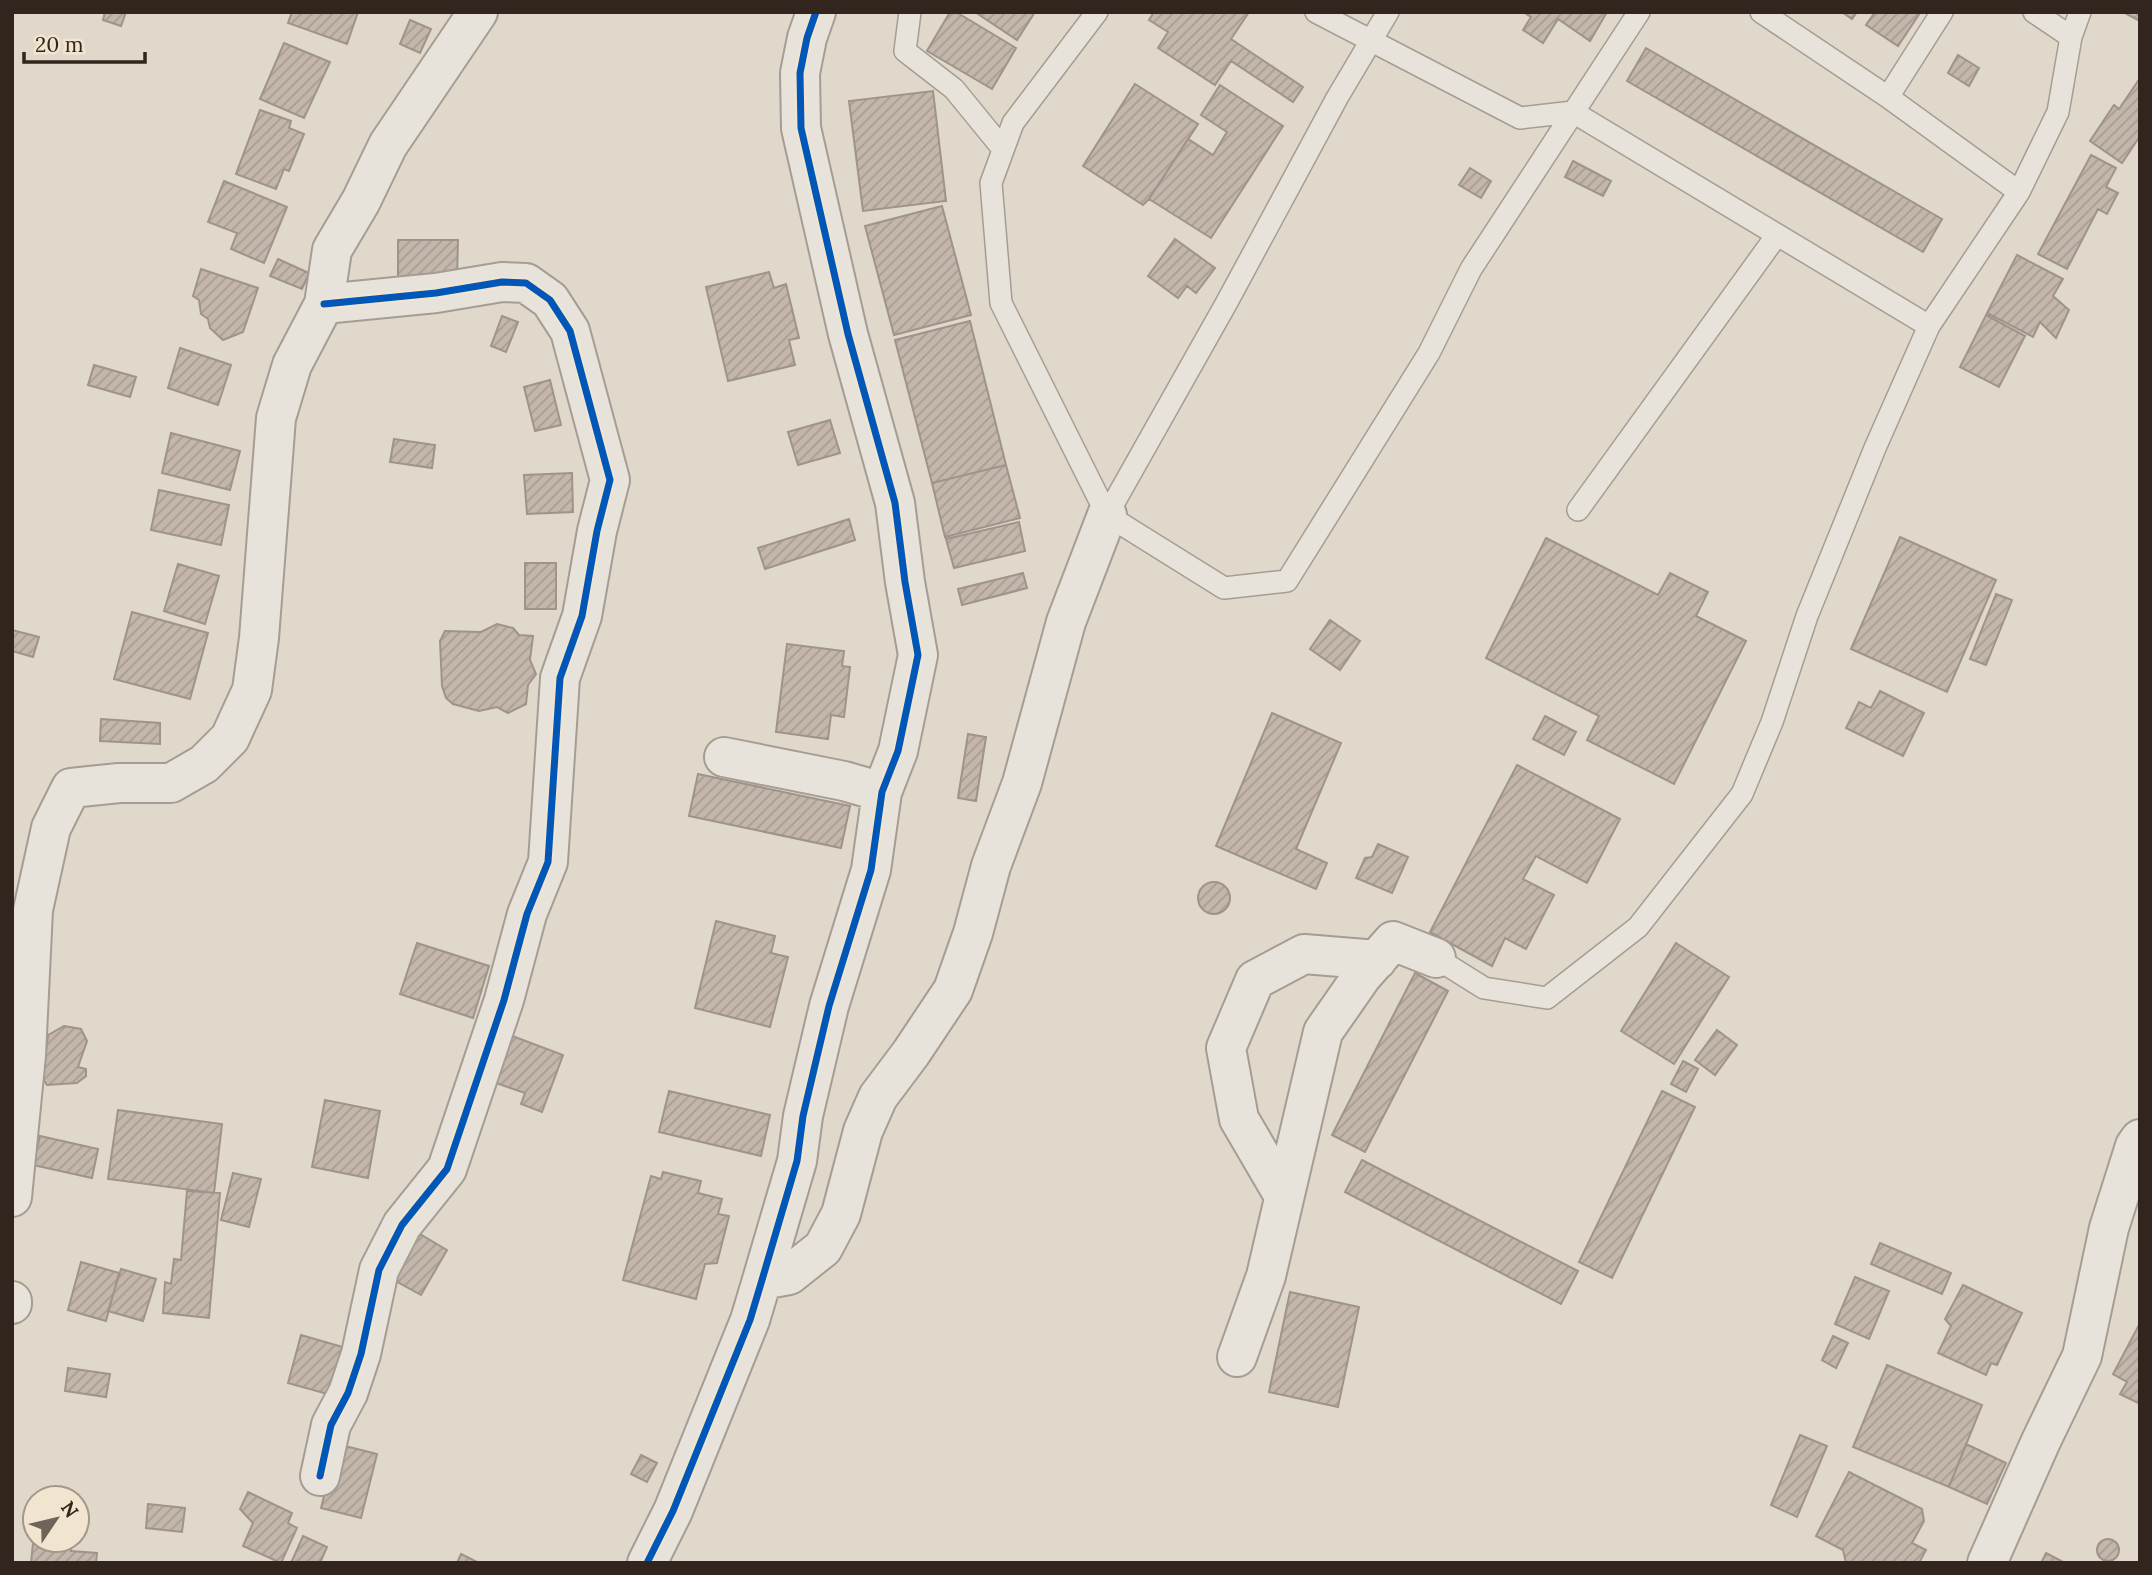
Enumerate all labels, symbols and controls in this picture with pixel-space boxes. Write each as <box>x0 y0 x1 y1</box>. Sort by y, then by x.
scale bar <box>24 21 145 65</box>
text: 20 m <box>35 31 84 58</box>
north arrow <box>21 1484 91 1554</box>
text: N <box>56 1496 84 1522</box>

